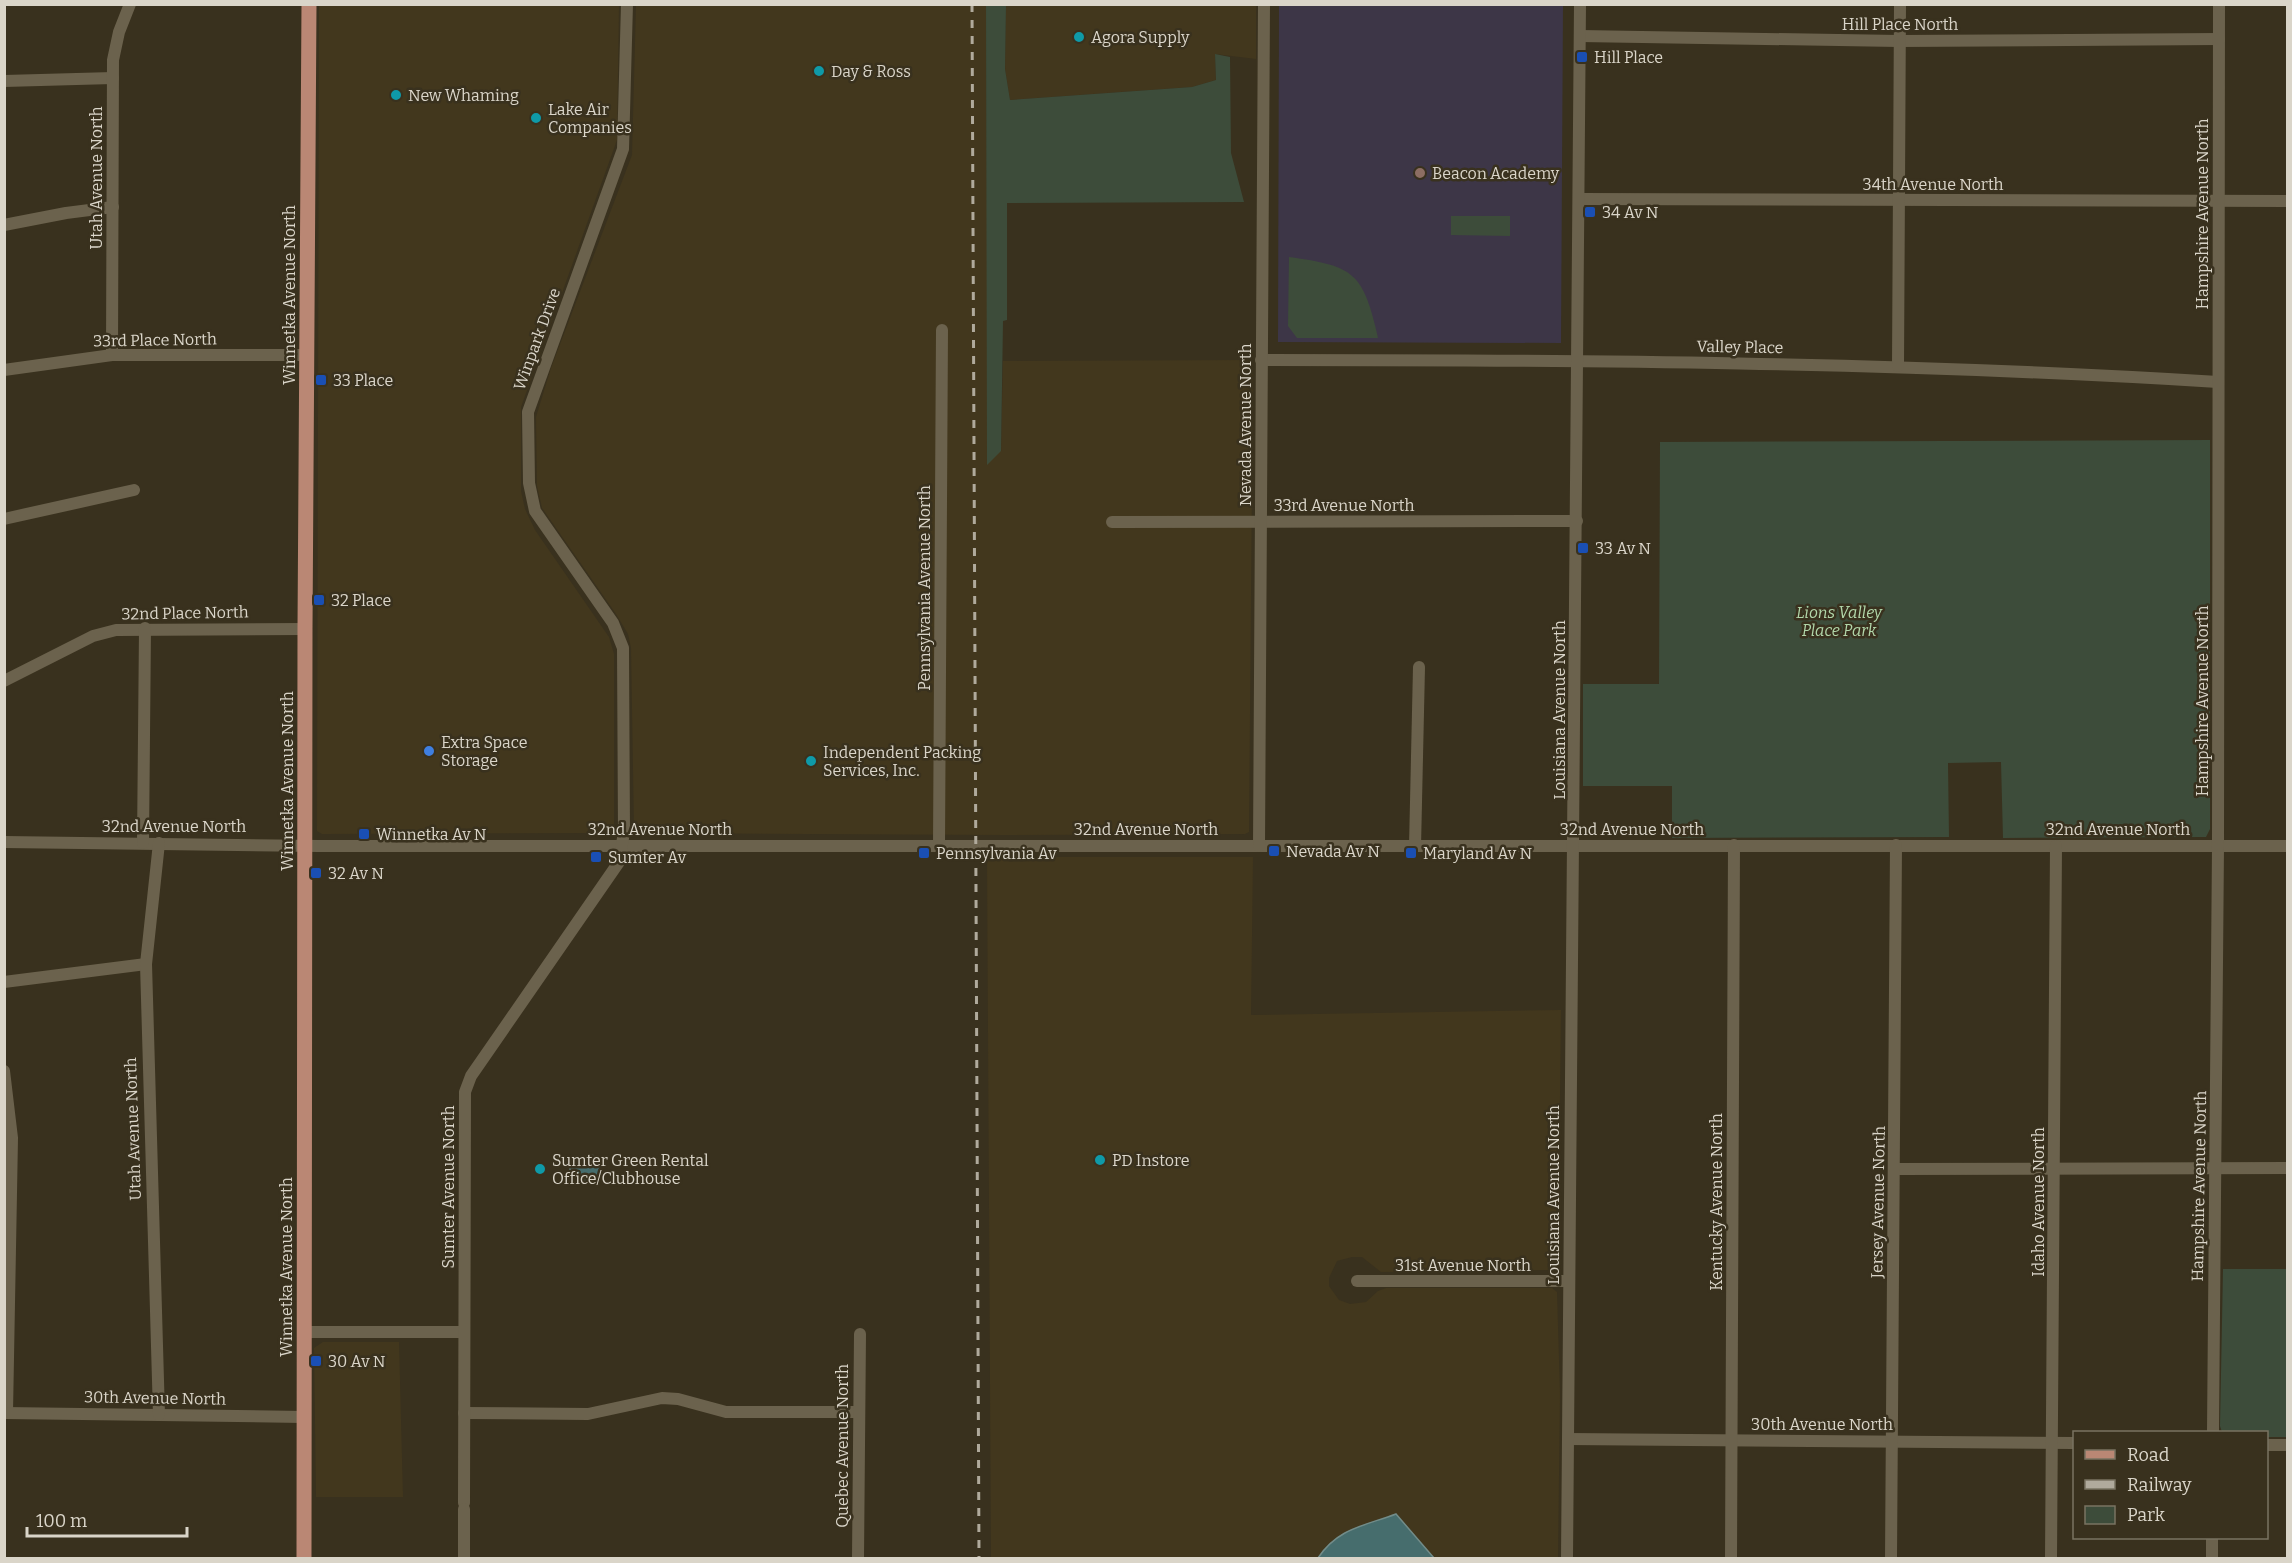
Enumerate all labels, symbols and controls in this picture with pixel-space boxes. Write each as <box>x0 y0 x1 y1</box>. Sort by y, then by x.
street label: Hill Place North <box>1842 15 1958 34</box>
place label: Agora Supply <box>1091 28 1190 47</box>
marker: Agora Supply <box>1072 30 1086 44</box>
place label: Hill Place <box>1594 48 1663 67</box>
marker: Hill Place <box>1575 50 1589 64</box>
place label: Day & Ross <box>831 62 911 81</box>
marker: Day & Ross <box>812 64 826 78</box>
place label: New Whaming <box>408 86 519 105</box>
marker: New Whaming <box>389 88 403 102</box>
place label: Lake Air Companies <box>548 100 632 137</box>
street label: Utah Avenue North <box>87 106 106 250</box>
marker: Lake Air Companies <box>529 111 543 125</box>
street label: Hampshire Avenue North <box>2193 119 2212 309</box>
place label: Beacon Academy <box>1432 164 1560 183</box>
marker: Beacon Academy <box>1413 166 1427 180</box>
street label: 34th Avenue North <box>1863 175 2004 194</box>
place label: 34 Av N <box>1602 203 1659 222</box>
street label: Winnetka Avenue North <box>280 205 299 385</box>
marker: 34 Av N <box>1583 205 1597 219</box>
street label: Winpark Drive <box>510 285 564 393</box>
street label: 33rd Place North <box>93 329 217 351</box>
street label: Valley Place <box>1696 337 1784 357</box>
street label: Nevada Avenue North <box>1236 344 1255 506</box>
place label: 33 Place <box>333 371 393 390</box>
marker: 33 Place <box>314 373 328 387</box>
street label: Pennsylvania Avenue North <box>915 485 934 691</box>
street label: 33rd Avenue North <box>1274 496 1414 515</box>
place label: 33 Av N <box>1595 539 1651 558</box>
marker: 33 Av N <box>1576 541 1590 555</box>
place label: 32 Place <box>331 591 391 610</box>
marker: 32 Place <box>312 593 326 607</box>
street label: 32nd Place North <box>121 602 249 624</box>
park label: Lions Valley Place Park <box>1796 603 1883 640</box>
street label: Hampshire Avenue North <box>2193 606 2212 796</box>
street label: Louisiana Avenue North <box>1550 620 1569 800</box>
street label: Winnetka Avenue North <box>278 691 297 871</box>
place label: Extra Space Storage <box>441 733 527 770</box>
place label: Independent Packing Services, Inc. <box>823 743 981 780</box>
marker: Extra Space Storage <box>422 744 436 758</box>
marker: Independent Packing Services, Inc. <box>804 754 818 768</box>
street label: 32nd Avenue North <box>102 817 246 836</box>
street label: 32nd Avenue North <box>588 820 732 839</box>
street label: 32nd Avenue North <box>1074 820 1218 839</box>
street label: 32nd Avenue North <box>1560 820 1704 839</box>
street label: 32nd Avenue North <box>2046 820 2190 839</box>
place label: Winnetka Av N <box>376 825 487 844</box>
marker: Winnetka Av N <box>357 827 371 841</box>
place label: Nevada Av N <box>1286 842 1380 861</box>
place label: Pennsylvania Av <box>936 844 1057 863</box>
marker: Nevada Av N <box>1267 844 1281 858</box>
place label: Maryland Av N <box>1423 844 1532 863</box>
marker: Pennsylvania Av <box>917 846 931 860</box>
marker: Maryland Av N <box>1404 846 1418 860</box>
place label: Sumter Av <box>608 848 687 867</box>
marker: Sumter Av <box>589 850 603 864</box>
place label: 32 Av N <box>328 864 384 883</box>
marker: 32 Av N <box>309 866 323 880</box>
street label: Utah Avenue North <box>121 1057 145 1201</box>
street label: Hampshire Avenue North <box>2188 1090 2210 1282</box>
street label: Louisiana Avenue North <box>1544 1105 1563 1285</box>
street label: Sumter Avenue North <box>439 1106 458 1268</box>
street label: Kentucky Avenue North <box>1707 1113 1726 1291</box>
street label: Jersey Avenue North <box>1867 1126 1889 1279</box>
street label: Idaho Avenue North <box>2029 1127 2048 1277</box>
place label: Sumter Green Rental Office/Clubhouse <box>552 1151 709 1188</box>
place label: PD Instore <box>1112 1151 1189 1170</box>
marker: PD Instore <box>1093 1153 1107 1167</box>
marker: Sumter Green Rental Office/Clubhouse <box>533 1162 547 1176</box>
street label: Winnetka Avenue North <box>277 1177 296 1357</box>
street label: 31st Avenue North <box>1395 1256 1531 1275</box>
place label: 30 Av N <box>328 1352 386 1371</box>
marker: 30 Av N <box>309 1354 323 1368</box>
street label: Quebec Avenue North <box>833 1364 852 1528</box>
street label: 30th Avenue North <box>84 1387 226 1409</box>
street label: 30th Avenue North <box>1751 1415 1893 1434</box>
legend <box>2073 1431 2268 1539</box>
text: Road <box>2127 1444 2170 1466</box>
text: Railway <box>2127 1474 2192 1496</box>
scale bar <box>27 1500 188 1538</box>
text: Park <box>2127 1504 2166 1526</box>
text: 100 m <box>36 1510 87 1532</box>

